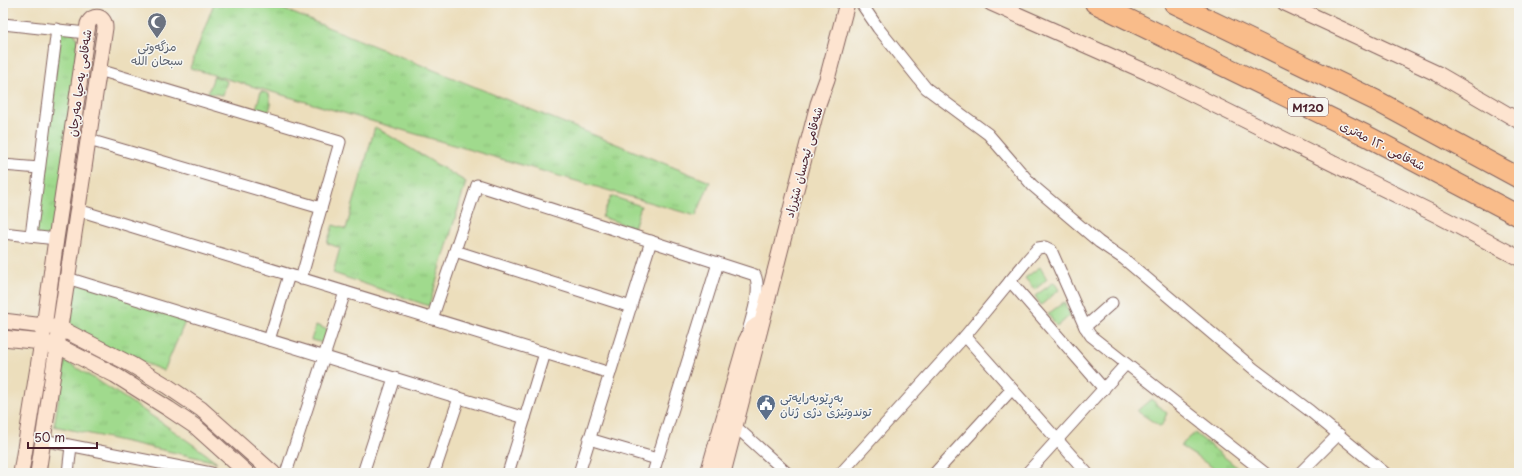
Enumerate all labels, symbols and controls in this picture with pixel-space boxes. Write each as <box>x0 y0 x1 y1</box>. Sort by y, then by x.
mosque icon: مزگەوتی سبحان اللە <box>146 11 168 39</box>
street label: شەقامی یەحیا مەرجان <box>63 28 95 138</box>
place label: مزگەوتی سبحان اللە <box>131 37 183 69</box>
road number: M120 <box>1288 98 1328 116</box>
street label: شەقامی ئیحسان شێرزاد <box>780 105 826 219</box>
street label: شەقامی ١٢٠ مەتری <box>1337 116 1429 174</box>
place label: بەڕێوبەرایەتی توندوتیژی دژی ژنان <box>780 388 872 420</box>
public building icon: بەڕێوبەرایەتی توندوتیژی دژی ژنان <box>755 393 777 421</box>
scale bar <box>28 424 97 450</box>
text: 50 m <box>34 428 65 446</box>

